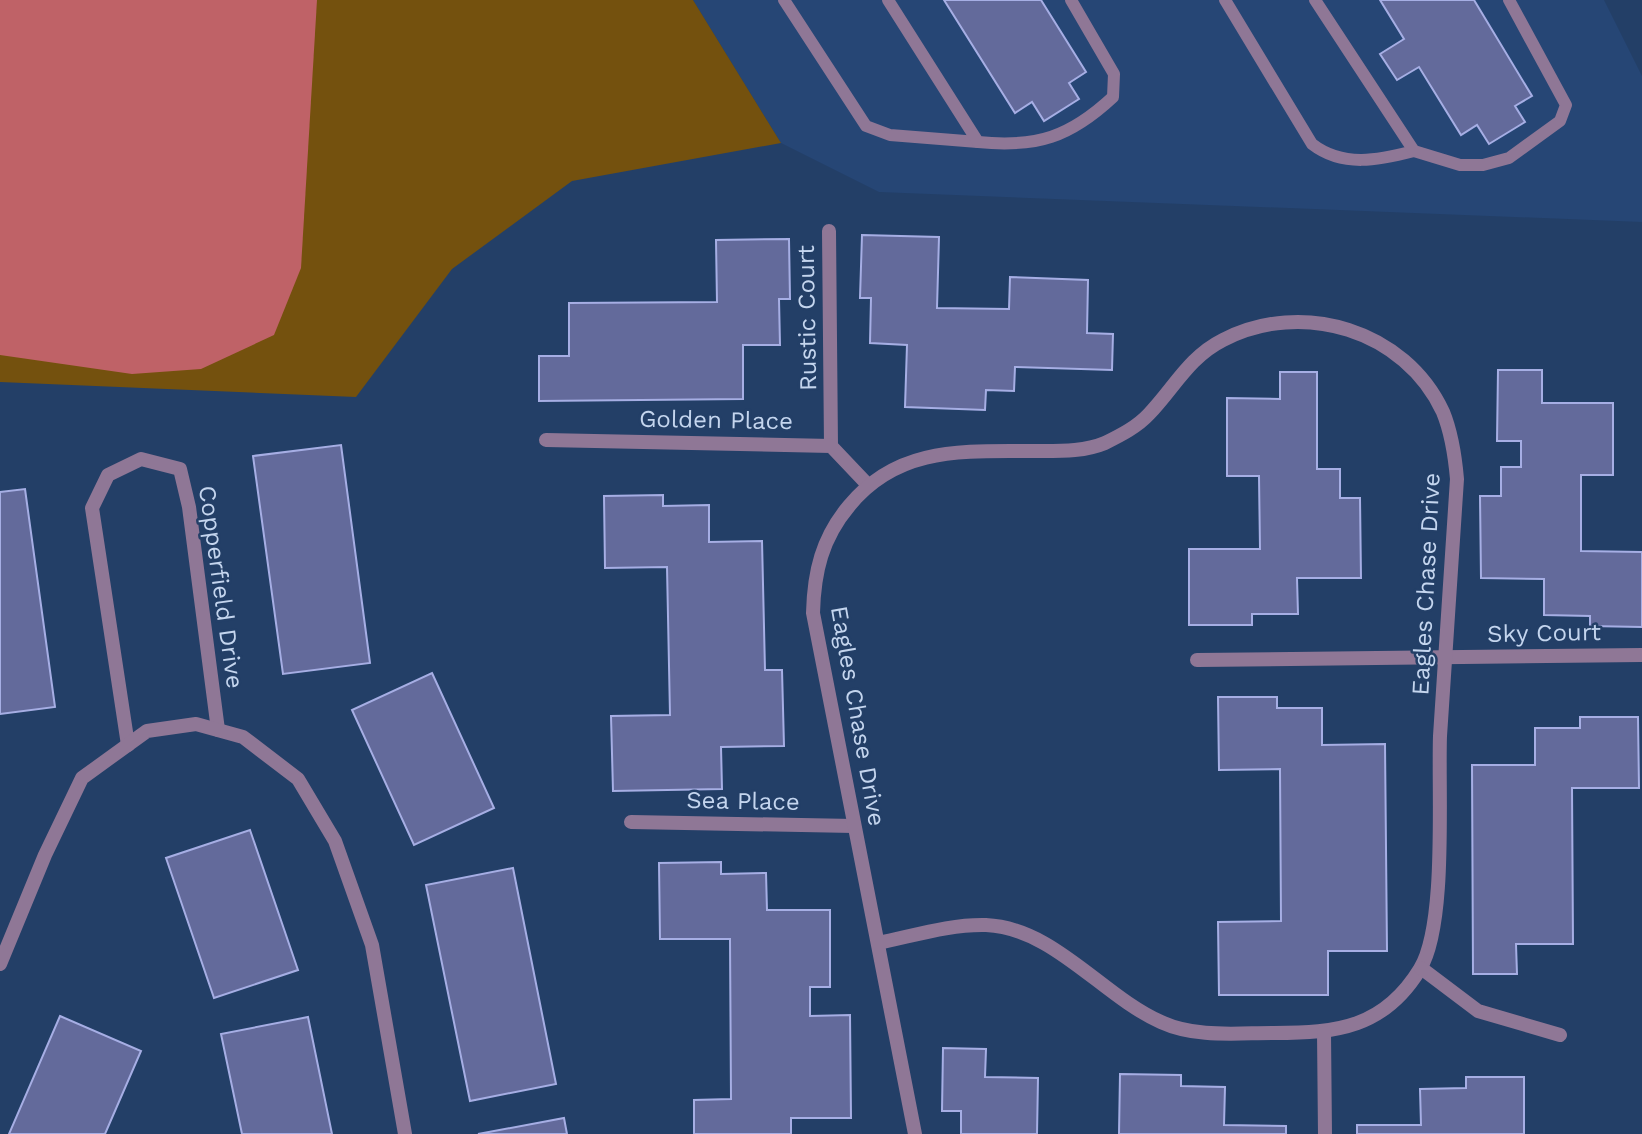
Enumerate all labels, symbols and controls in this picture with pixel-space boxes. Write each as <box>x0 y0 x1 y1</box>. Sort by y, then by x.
street label: Rustic Court <box>792 245 822 391</box>
street label: Golden Place <box>639 405 793 435</box>
street label: Eagles Chase Drive <box>1406 472 1446 696</box>
street label: Copperfield Drive <box>193 484 249 690</box>
street label: Eagles Chase Drive <box>825 604 891 828</box>
street label: Sky Court <box>1487 618 1601 648</box>
street label: Sea Place <box>686 786 800 816</box>

